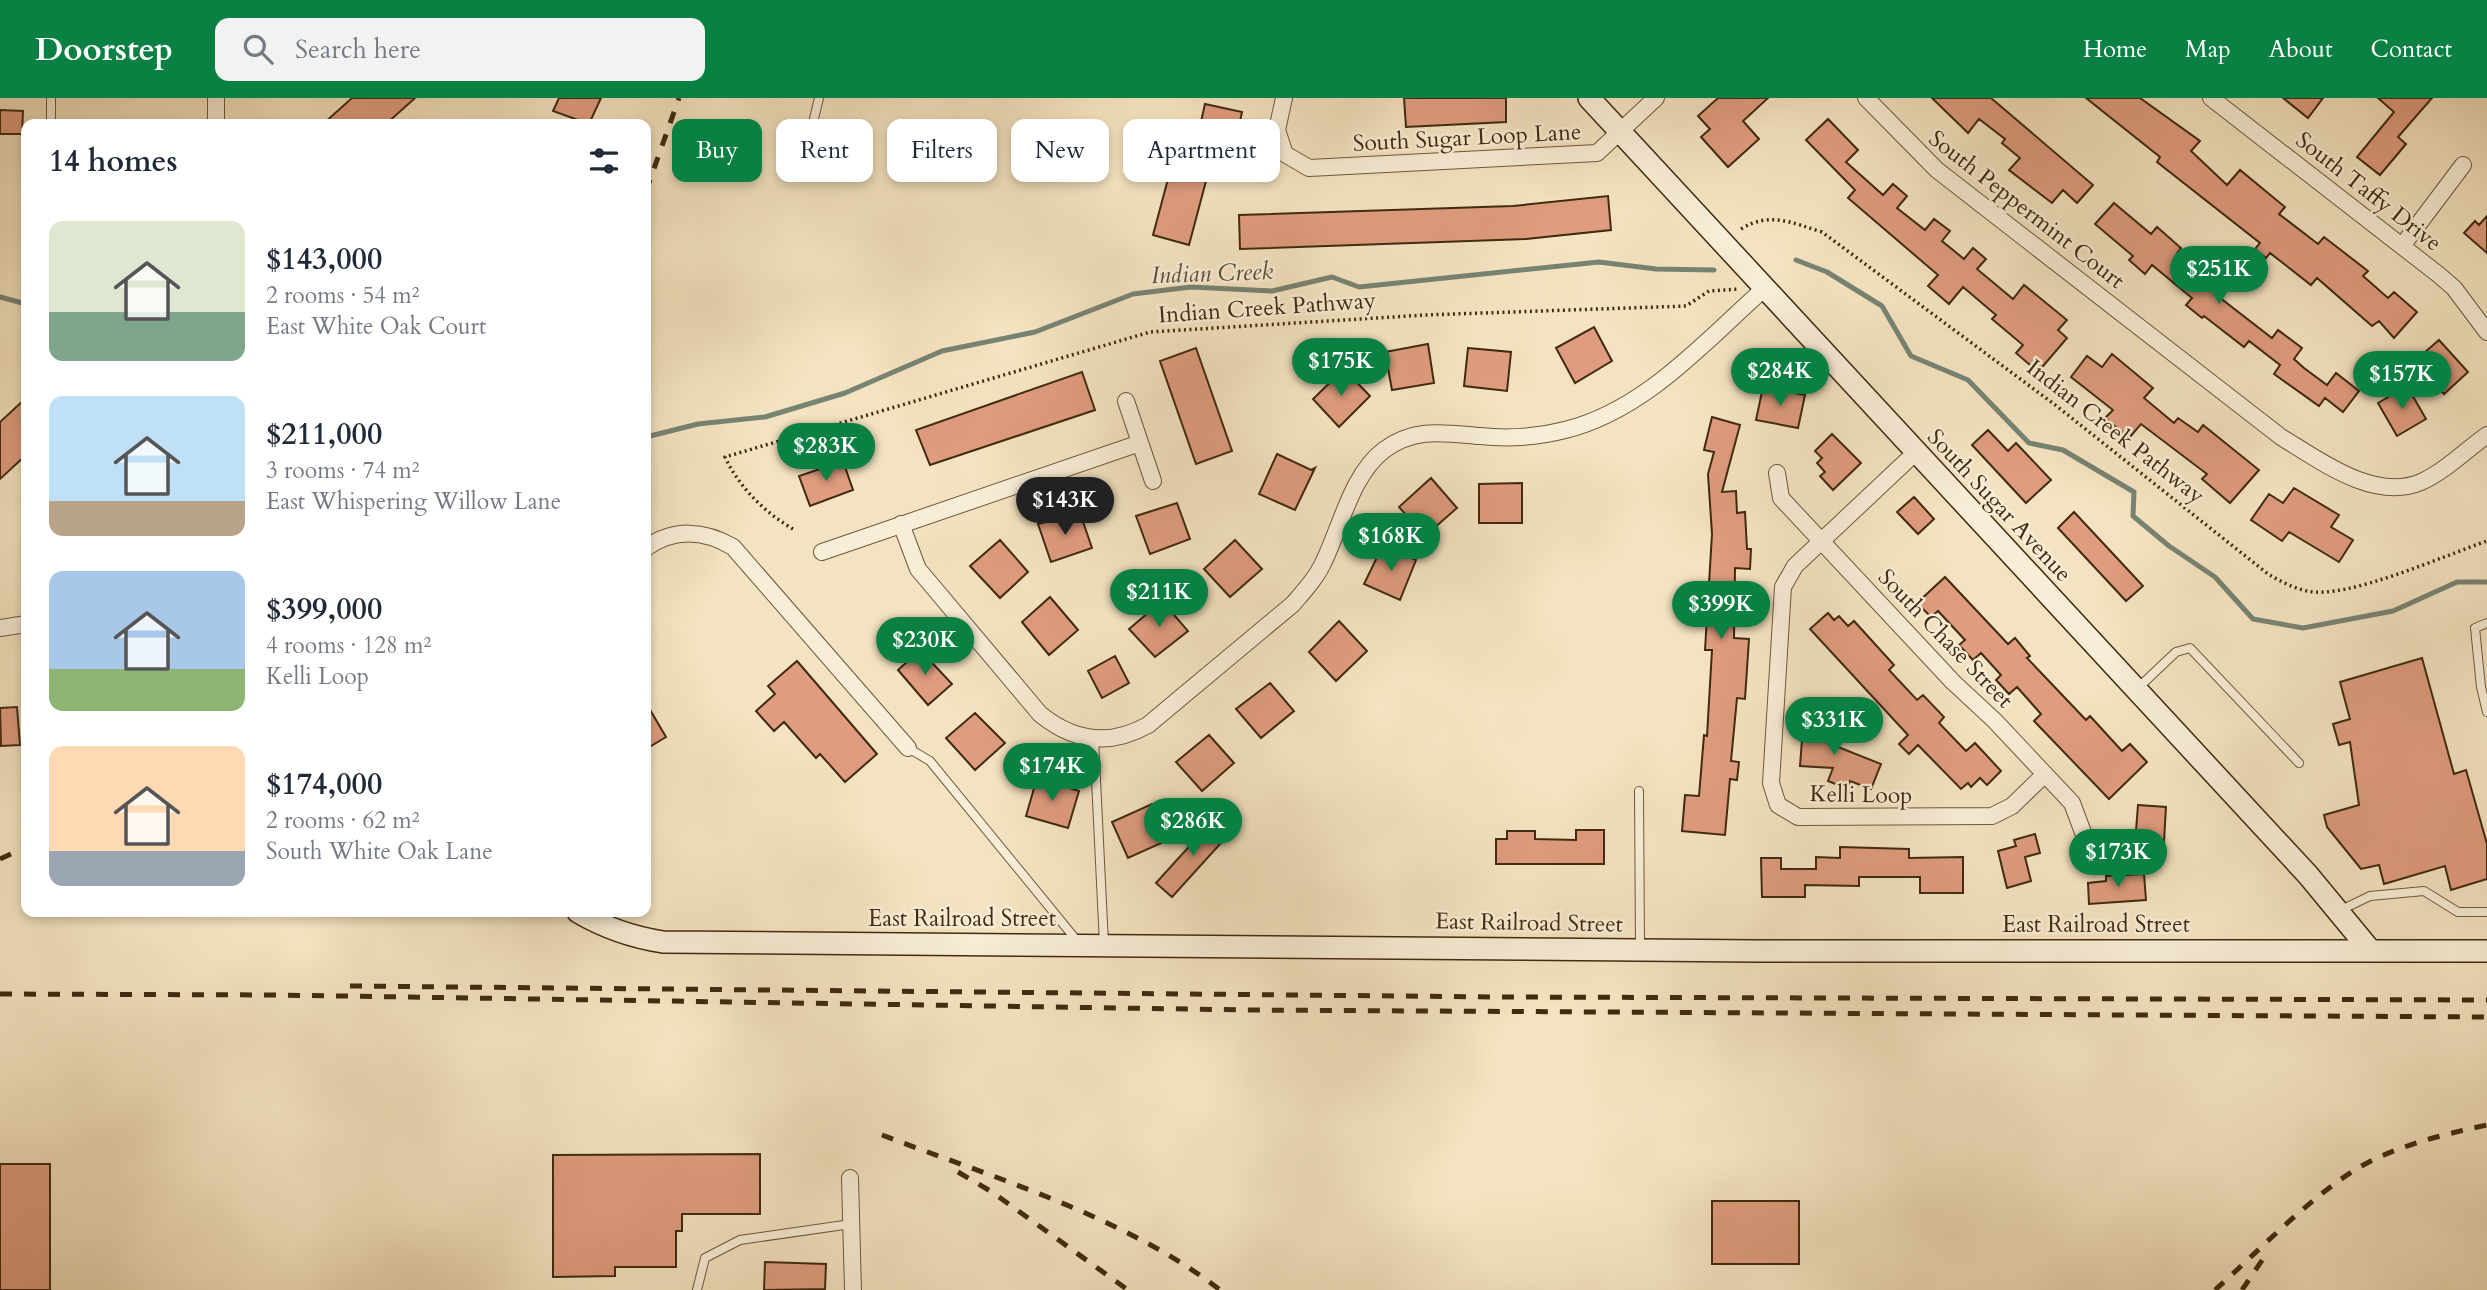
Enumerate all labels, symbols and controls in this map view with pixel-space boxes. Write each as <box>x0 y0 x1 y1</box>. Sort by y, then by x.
search box <box>215 18 705 81</box>
text: Doorstep <box>35 27 173 72</box>
icon: search <box>239 30 277 68</box>
text: Search here <box>295 32 421 67</box>
text: Home <box>2083 33 2147 66</box>
text: Map <box>2185 33 2231 66</box>
text: About <box>2269 33 2333 66</box>
text: Contact <box>2371 33 2452 66</box>
street label: South Sugar Loop Lane <box>1352 116 1582 159</box>
chip: Buy <box>672 119 762 182</box>
chip: Rent <box>776 119 873 182</box>
chip: Filters <box>887 119 997 182</box>
chip: New <box>1011 119 1109 182</box>
chip: Apartment <box>1123 119 1280 182</box>
street label: South Peppermint Court <box>1922 123 2131 296</box>
street label: South Taffy Drive <box>2289 125 2448 258</box>
text: 14 homes <box>49 141 178 182</box>
icon: filters <box>585 142 623 180</box>
text: $143,000 <box>266 239 382 280</box>
pin: $251K <box>2170 246 2268 306</box>
icon: home <box>105 249 189 333</box>
text: $251K <box>2186 253 2252 284</box>
water label: Indian Creek <box>1150 255 1274 292</box>
text: 2 rooms · 54 m² <box>266 280 419 311</box>
street label: Indian Creek Pathway <box>1157 284 1377 331</box>
text: East White Oak Court <box>266 311 486 342</box>
pin: $175K <box>1292 338 1390 398</box>
text: $175K <box>1308 345 1374 376</box>
pin: $284K <box>1731 348 1829 408</box>
street label: Indian Creek Pathway <box>2020 352 2211 511</box>
pin: $157K <box>2353 352 2451 411</box>
text: $284K <box>1747 355 1813 386</box>
text: $157K <box>2369 358 2435 389</box>
text: $211,000 <box>266 414 382 455</box>
street label: South Sugar Avenue <box>1921 422 2079 589</box>
icon: home <box>105 424 189 508</box>
pin: $283K <box>777 424 875 483</box>
text: $283K <box>793 430 859 461</box>
text: 3 rooms · 74 m² <box>266 455 419 486</box>
pin: $143K <box>1016 478 1114 537</box>
text: $143K <box>1032 484 1098 515</box>
text: East Whispering Willow Lane <box>266 486 561 517</box>
pin: $168K <box>1342 514 1440 573</box>
text: $168K <box>1358 520 1424 551</box>
street label: South Chase Street <box>1871 562 2020 715</box>
pin: $211K <box>1110 570 1208 629</box>
text: $211K <box>1126 576 1192 607</box>
pin: $399K <box>1672 582 1770 641</box>
text: $399K <box>1688 588 1754 619</box>
text: $399,000 <box>266 589 382 630</box>
icon: home <box>105 599 189 683</box>
pin: $230K <box>876 618 974 677</box>
text: $230K <box>892 624 958 655</box>
text: 4 rooms · 128 m² <box>266 630 431 661</box>
text: Kelli Loop <box>266 661 369 692</box>
pin: $331K <box>1785 698 1883 757</box>
text: $331K <box>1801 704 1867 735</box>
pin: $174K <box>1003 744 1101 803</box>
text: $174K <box>1019 750 1085 781</box>
text: $174,000 <box>266 764 382 805</box>
icon: home <box>105 774 189 858</box>
street label: Kelli Loop <box>1809 778 1913 811</box>
pin: $286K <box>1144 798 1242 858</box>
text: 2 rooms · 62 m² <box>266 805 419 836</box>
text: $286K <box>1160 805 1226 836</box>
pin: $173K <box>2069 830 2167 889</box>
text: South White Oak Lane <box>266 836 493 867</box>
text: $173K <box>2085 836 2151 867</box>
street label: East Railroad Street <box>868 903 1056 934</box>
street label: East Railroad Street <box>1435 905 1623 940</box>
street label: East Railroad Street <box>2002 909 2190 940</box>

